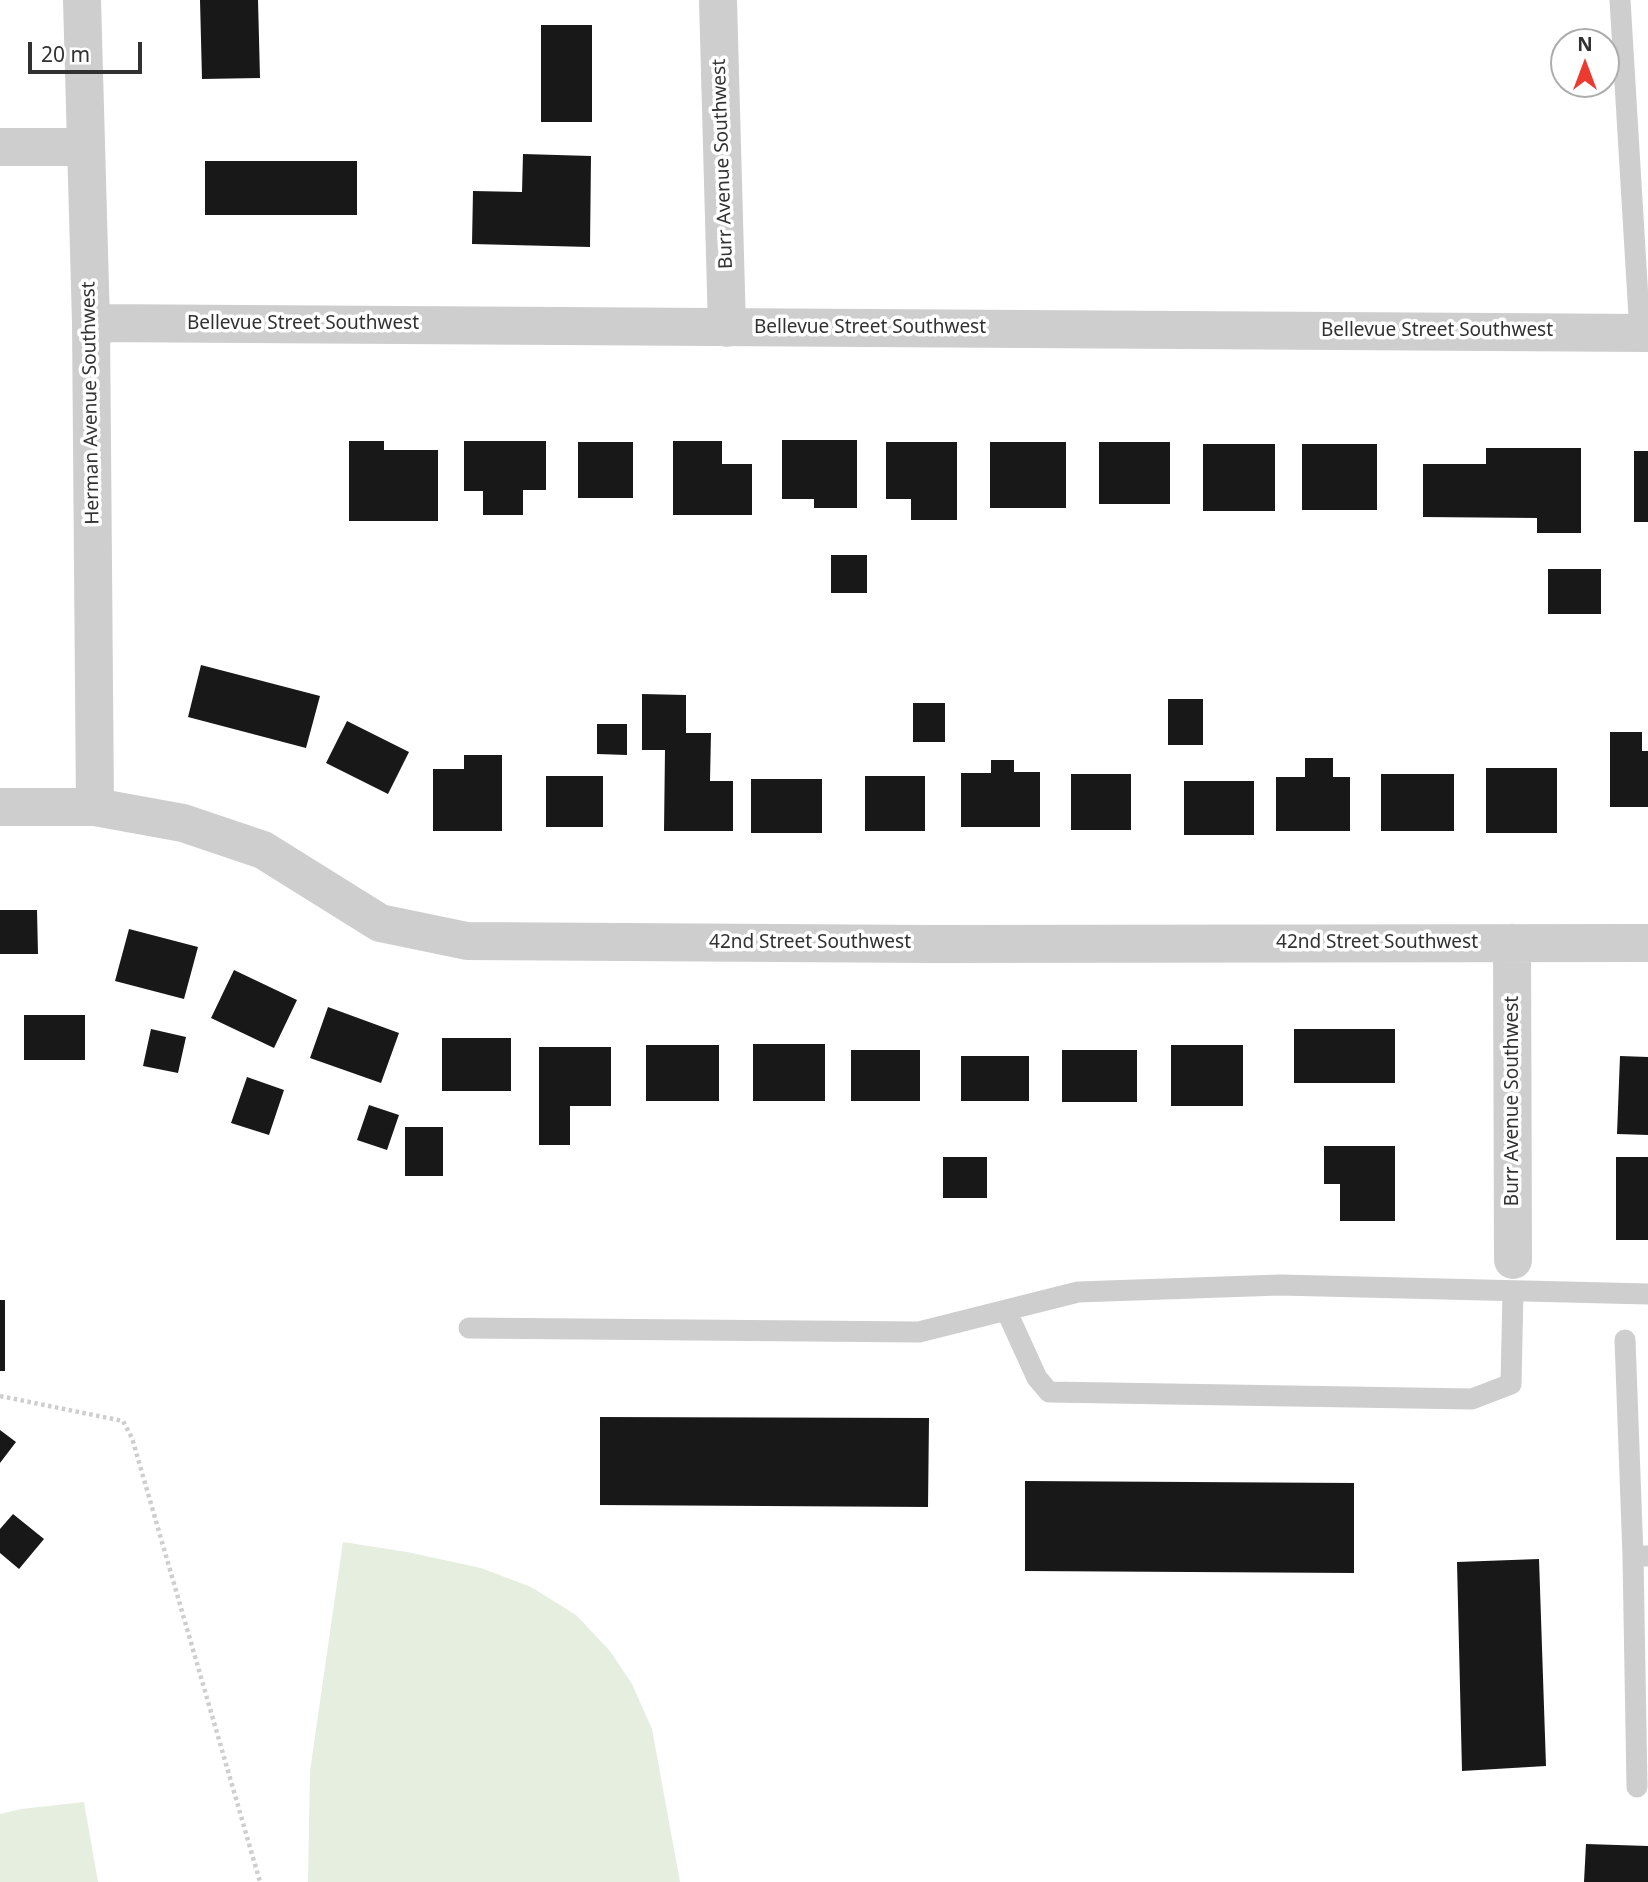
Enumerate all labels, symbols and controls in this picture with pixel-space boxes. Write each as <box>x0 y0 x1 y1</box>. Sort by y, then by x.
scale bar <box>32 28 145 72</box>
north arrow <box>1550 28 1620 98</box>
text: N <box>1577 31 1593 57</box>
text: 20 m <box>41 40 90 68</box>
street label: Burr Avenue Southwest <box>708 59 738 269</box>
street label: Herman Avenue Southwest <box>77 281 105 525</box>
street label: Bellevue Street Southwest <box>187 313 419 335</box>
street label: Bellevue Street Southwest <box>754 317 986 339</box>
street label: Bellevue Street Southwest <box>1321 320 1553 342</box>
street label: 42nd Street Southwest <box>709 932 911 954</box>
street label: 42nd Street Southwest <box>1276 932 1478 954</box>
street label: Burr Avenue Southwest <box>1502 996 1524 1206</box>

